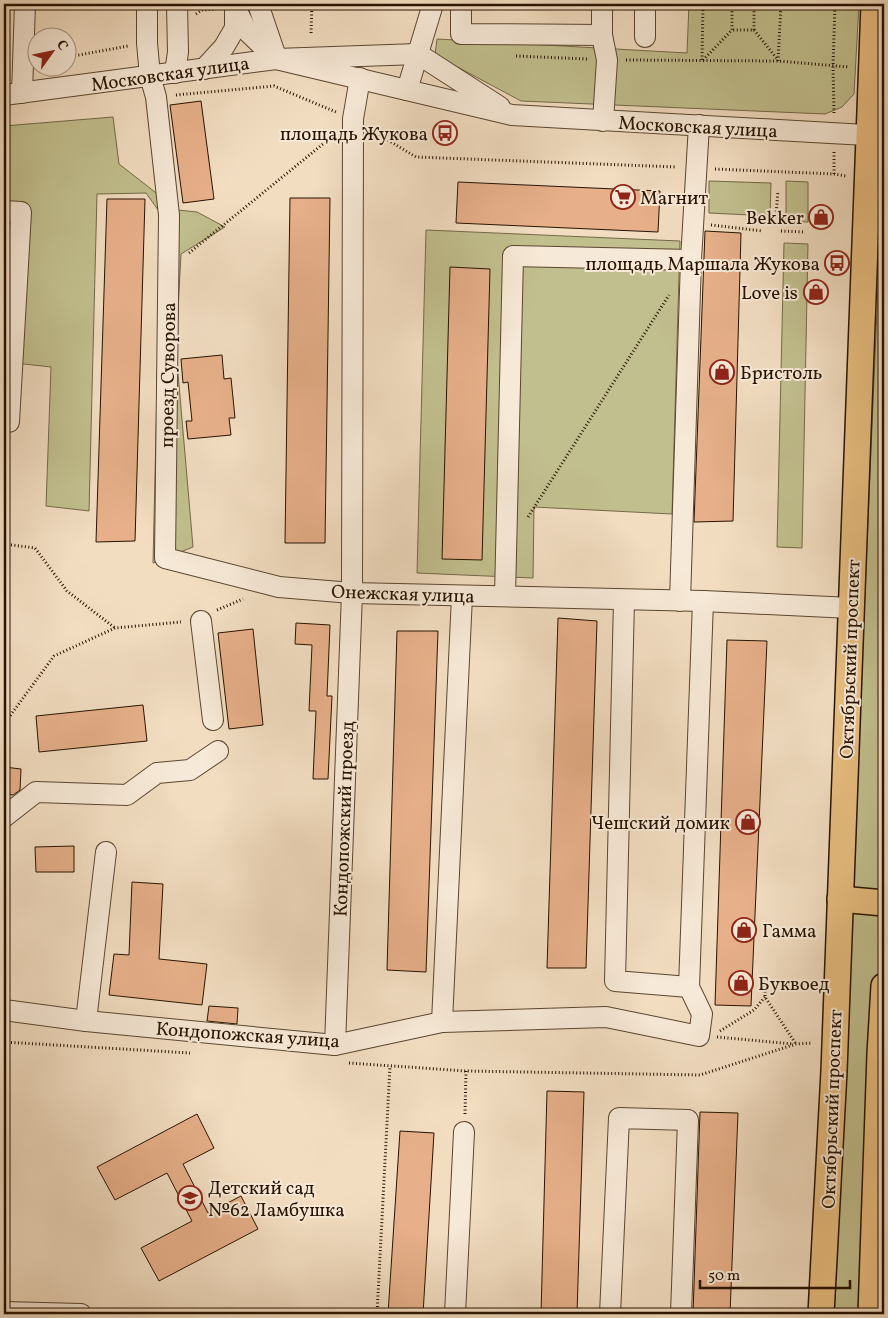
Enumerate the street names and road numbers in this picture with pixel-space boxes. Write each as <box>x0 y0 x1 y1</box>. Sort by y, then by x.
street label: Московская улица <box>89 51 251 99</box>
street label: Московская улица <box>618 111 778 145</box>
street label: проезд Суворова <box>155 302 183 448</box>
street label: Октябрьский проспект <box>835 559 867 759</box>
street label: Онежская улица <box>331 580 475 610</box>
street label: Кондопожский проезд <box>329 720 361 917</box>
street label: Октябрьский проспект <box>817 1009 849 1209</box>
street label: Кондопожская улица <box>155 1017 341 1055</box>

